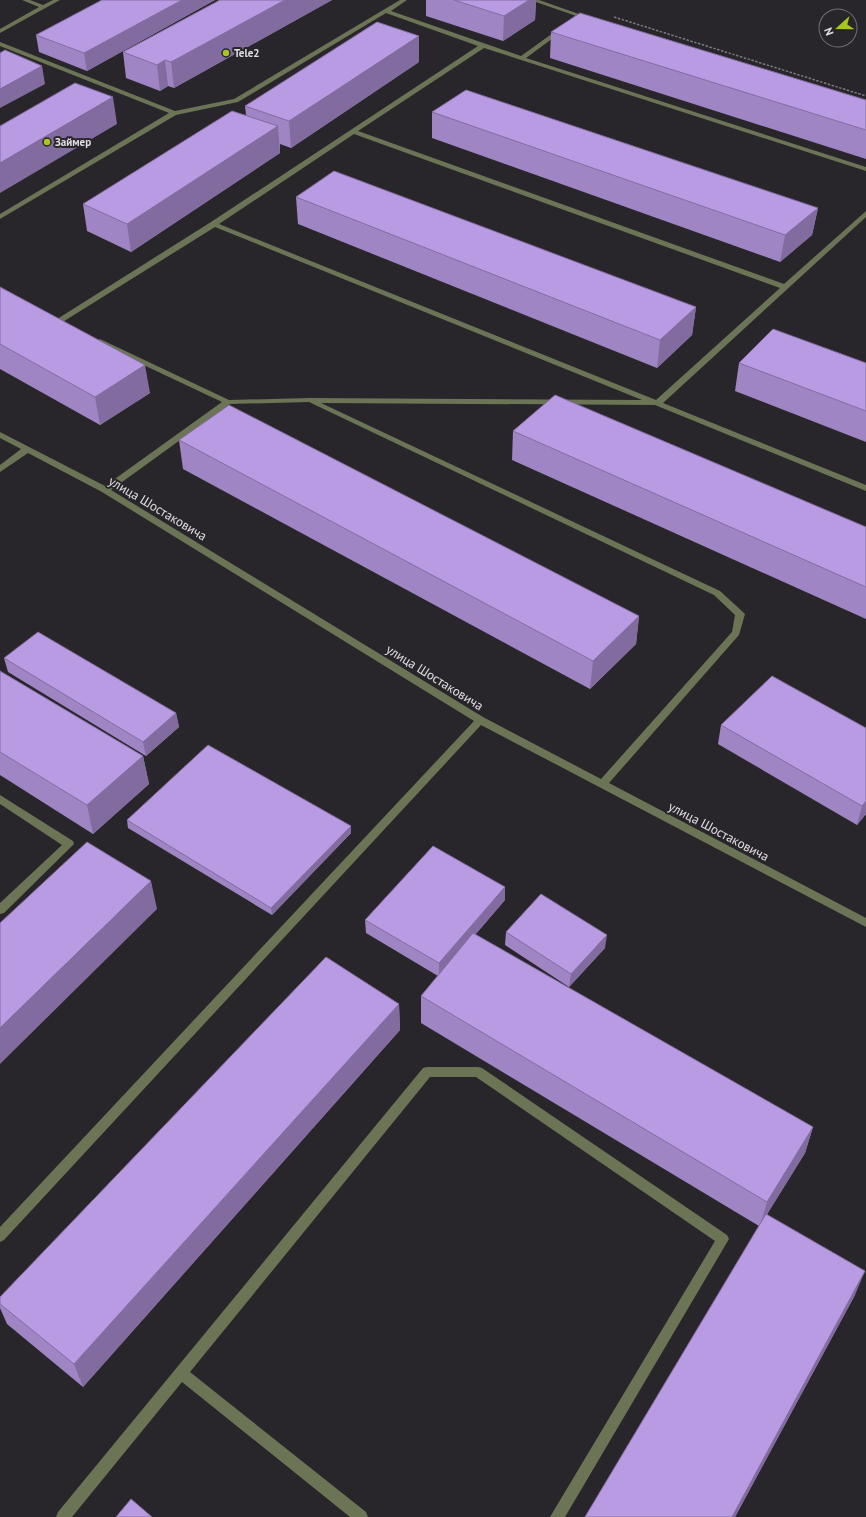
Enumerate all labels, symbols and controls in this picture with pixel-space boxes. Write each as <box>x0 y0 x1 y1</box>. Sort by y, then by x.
north arrow <box>818 8 858 48</box>
text: N <box>821 26 836 37</box>
place label: Tele2 <box>234 46 260 60</box>
marker: Tele2 <box>221 48 231 58</box>
place label: Займер <box>55 135 91 149</box>
marker: Займер <box>42 137 52 147</box>
street label: улица Шостаковича <box>106 472 210 544</box>
street label: улица Шостаковича <box>383 641 487 714</box>
street label: улица Шостаковича <box>665 798 772 865</box>

